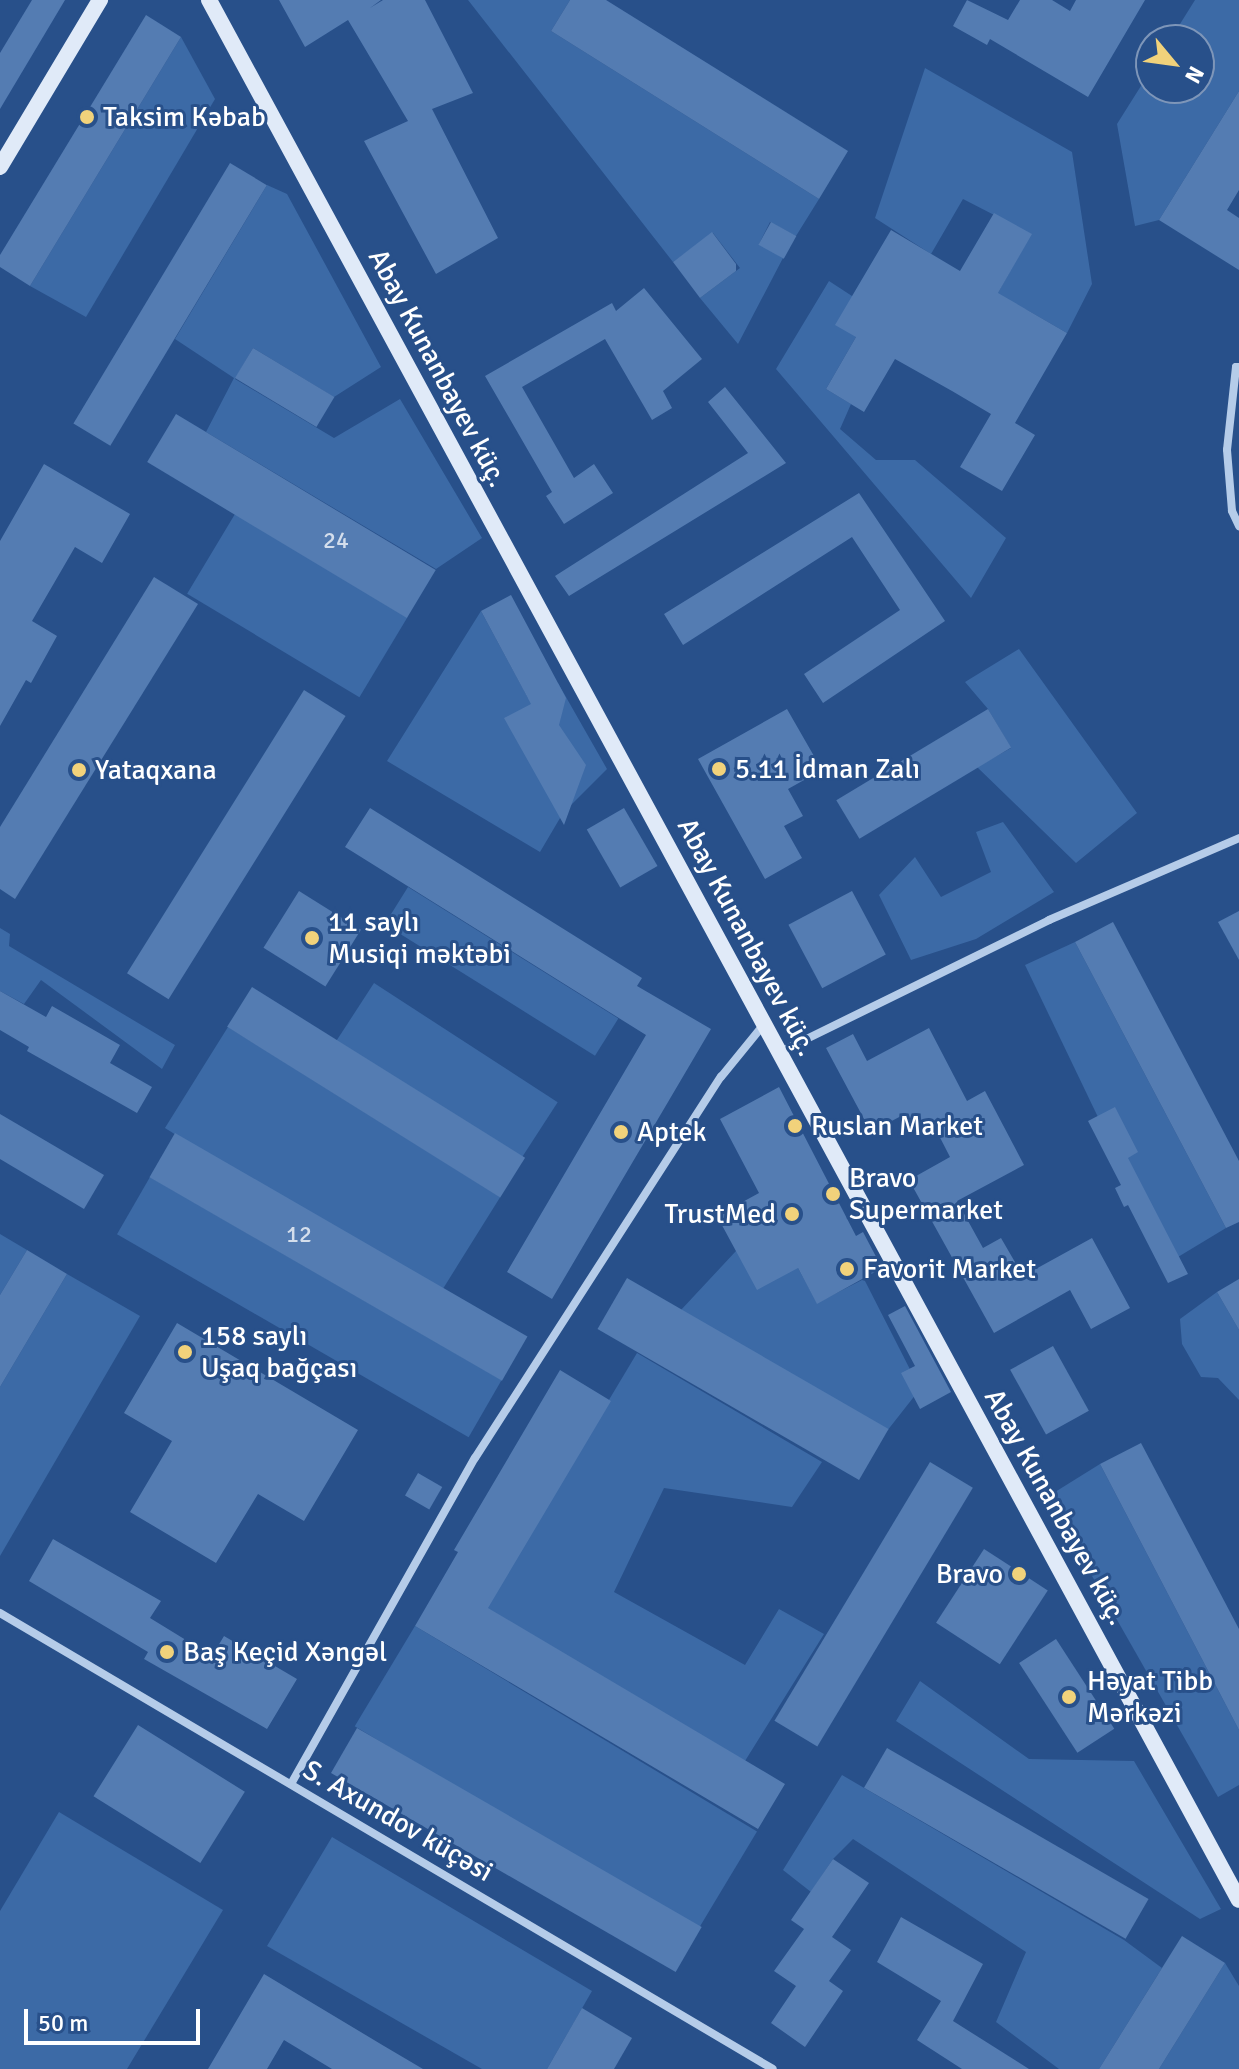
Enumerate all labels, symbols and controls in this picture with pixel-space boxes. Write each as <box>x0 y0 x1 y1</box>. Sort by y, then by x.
north arrow <box>1135 24 1215 104</box>
text: N <box>1179 62 1210 88</box>
place label: Taksim Kəbab <box>103 100 266 134</box>
marker: Taksim Kəbab <box>78 108 96 126</box>
street label: Abay Kunanbayev küç. <box>361 243 515 493</box>
house number: 24 <box>323 527 349 555</box>
place label: 5.11 İdman Zalı <box>735 752 920 786</box>
place label: Yataqxana <box>95 753 217 787</box>
marker: 5.11 İdman Zalı <box>710 760 728 778</box>
marker: Yataqxana <box>70 761 88 779</box>
street label: Abay Kunanbayev küç. <box>670 812 824 1062</box>
place label: 11 saylı Musiqi məktəbi <box>328 905 511 971</box>
marker: 11 saylı Musiqi məktəbi <box>303 929 321 947</box>
place label: Ruslan Market <box>811 1109 983 1143</box>
place label: Aptek <box>637 1115 707 1149</box>
marker: Ruslan Market <box>786 1117 804 1135</box>
marker: Aptek <box>612 1123 630 1141</box>
place label: Bravo Supermarket <box>849 1161 1003 1227</box>
marker: Bravo Supermarket <box>824 1185 842 1203</box>
place label: TrustMed <box>664 1197 776 1231</box>
marker: TrustMed <box>783 1205 801 1223</box>
house number: 12 <box>286 1221 312 1249</box>
place label: Favorit Market <box>863 1252 1036 1286</box>
marker: Favorit Market <box>838 1260 856 1278</box>
place label: 158 saylı Uşaq bağçası <box>201 1319 357 1385</box>
marker: 158 saylı Uşaq bağçası <box>176 1343 194 1361</box>
street label: Abay Kunanbayev küç. <box>977 1383 1135 1631</box>
place label: Bravo <box>936 1557 1003 1591</box>
marker: Bravo <box>1010 1565 1028 1583</box>
place label: Baş Keçid Xəngəl <box>183 1635 387 1669</box>
marker: Baş Keçid Xəngəl <box>158 1643 176 1661</box>
place label: Həyat Tibb Mərkəzi <box>1087 1664 1213 1730</box>
marker: Həyat Tibb Mərkəzi <box>1058 1686 1080 1708</box>
street label: S. Axundov küçəsi <box>297 1753 499 1889</box>
scale bar <box>28 1993 204 2043</box>
text: 50 m <box>38 2008 88 2038</box>

